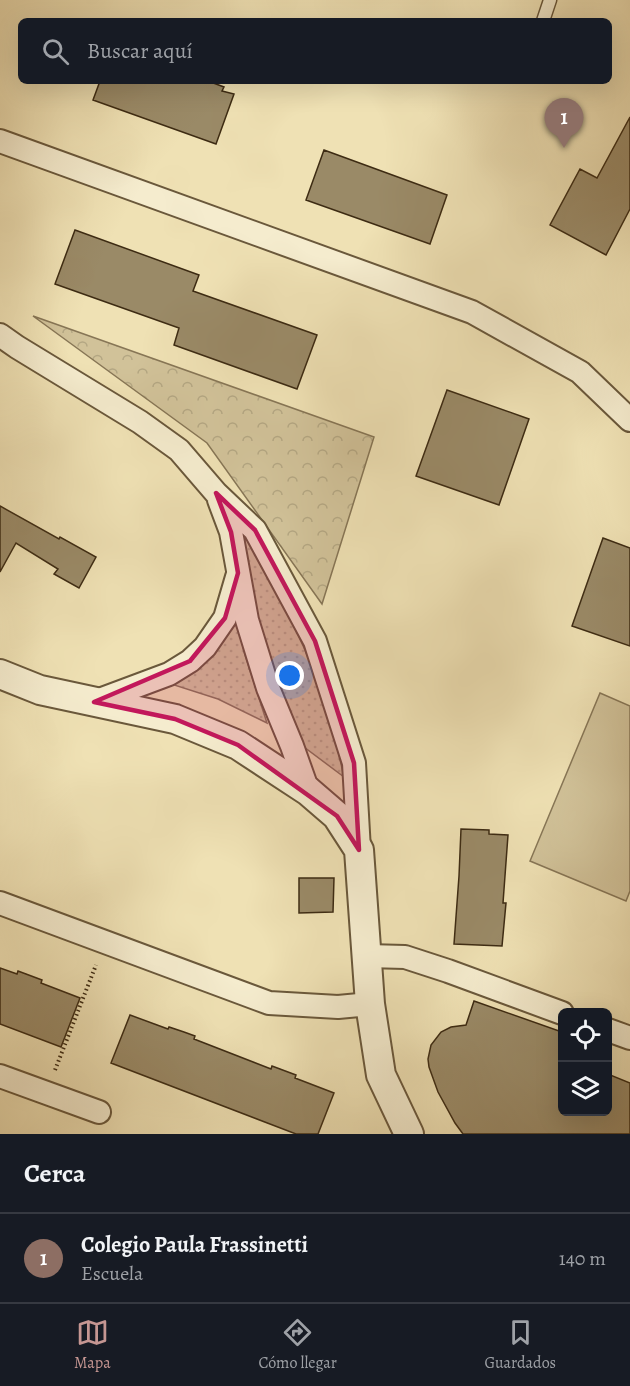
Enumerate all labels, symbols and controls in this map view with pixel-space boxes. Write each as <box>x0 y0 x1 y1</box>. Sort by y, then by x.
search box <box>18 18 612 84</box>
icon: search <box>39 35 72 68</box>
text: Buscar aquí <box>87 36 193 66</box>
pin: 1 <box>544 98 584 148</box>
your location <box>275 661 304 690</box>
map controls <box>558 1008 612 1116</box>
button: locate <box>558 1008 612 1062</box>
button: layers <box>558 1062 612 1116</box>
text: Cerca <box>24 1156 86 1191</box>
text: Colegio Paula Frassinetti <box>81 1230 308 1260</box>
text: 1 <box>40 1245 47 1272</box>
text: 140 m <box>559 1245 606 1272</box>
text: Escuela <box>81 1260 143 1287</box>
tab: Mapa <box>74 1316 111 1374</box>
tab: Cómo llegar <box>258 1316 337 1374</box>
tab: Guardados <box>485 1316 556 1374</box>

